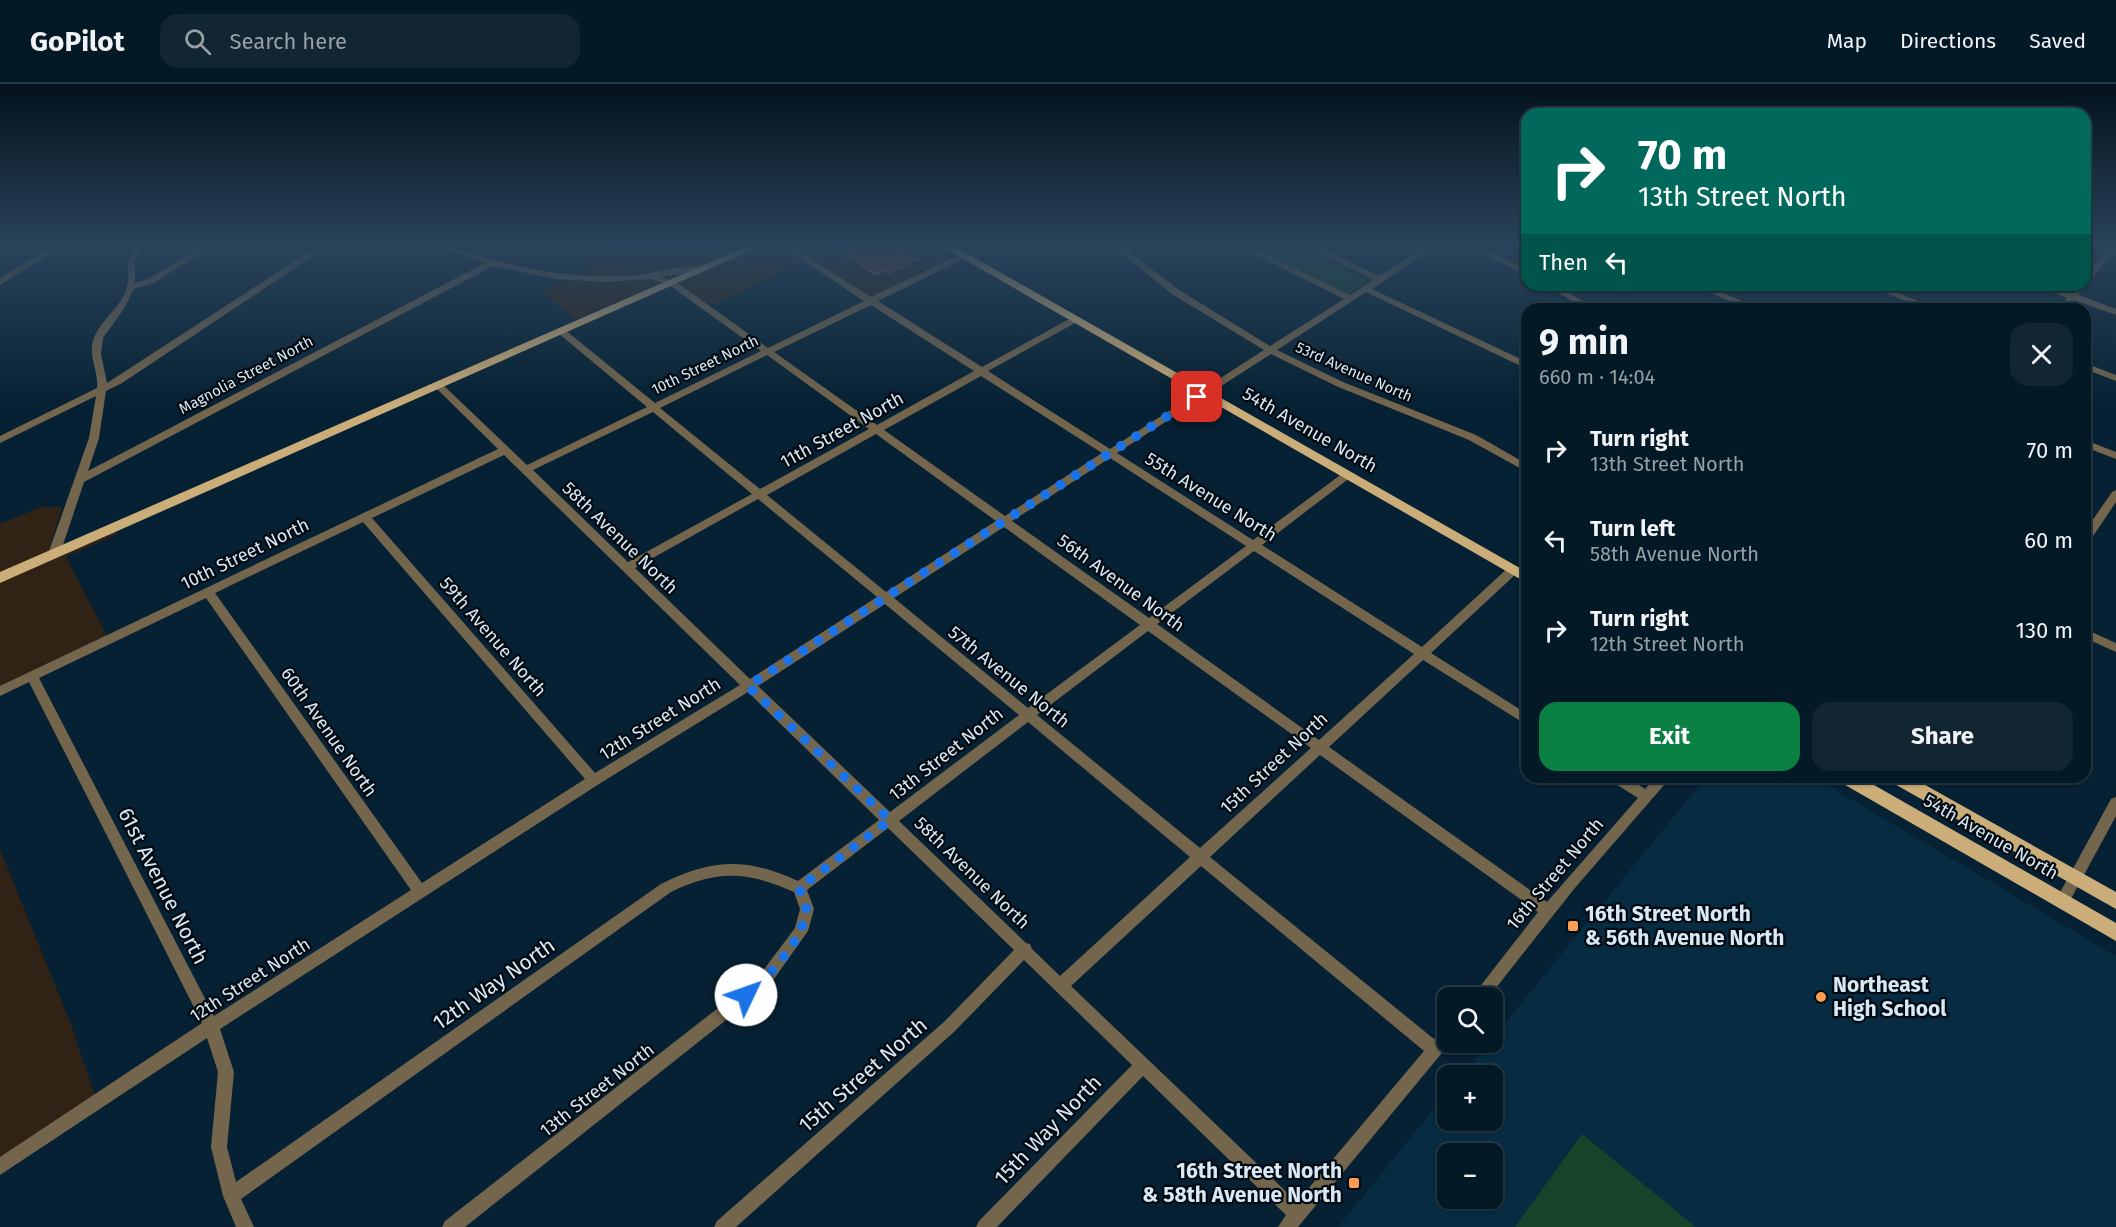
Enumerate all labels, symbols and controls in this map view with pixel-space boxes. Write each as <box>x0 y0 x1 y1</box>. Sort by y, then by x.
search box <box>160 14 580 68</box>
text: GoPilot <box>30 25 124 58</box>
icon: search <box>181 25 214 58</box>
text: Search here <box>229 28 347 55</box>
text: Map <box>1827 28 1867 54</box>
text: Directions <box>1900 28 1996 54</box>
text: Saved <box>2029 28 2086 54</box>
text: 70 m <box>1638 130 1727 180</box>
icon: right <box>1539 132 1617 210</box>
text: 13th Street North <box>1638 181 1847 213</box>
icon: left <box>1600 246 1633 279</box>
text: Then <box>1539 249 1588 276</box>
text: 9 min <box>1539 320 1629 364</box>
button: close <box>2010 323 2073 386</box>
street label: 10th Street North <box>649 331 761 399</box>
street label: Magnolia Street North <box>176 332 316 418</box>
street label: 53rd Avenue North <box>1293 338 1415 406</box>
text: 660 m · 14:04 <box>1539 365 1655 389</box>
pin <box>1171 371 1222 422</box>
icon: arrive <box>1180 380 1213 413</box>
street label: 54th Avenue North <box>1239 383 1381 477</box>
street label: 11th Street North <box>777 387 907 473</box>
text: Turn right <box>1590 425 1689 452</box>
icon: right <box>1539 434 1572 467</box>
text: 70 m <box>2027 437 2073 464</box>
street label: 55th Avenue North <box>1141 448 1281 546</box>
text: 13th Street North <box>1590 452 1744 476</box>
street label: 58th Avenue North <box>558 477 682 599</box>
street label: 10th Street North <box>177 513 313 595</box>
text: Turn left <box>1590 515 1675 542</box>
icon: left <box>1539 524 1572 557</box>
text: 60 m <box>2024 527 2073 554</box>
street label: 56th Avenue North <box>1053 530 1189 636</box>
text: 58th Avenue North <box>1590 542 1759 566</box>
street label: 59th Avenue North <box>435 573 551 701</box>
text: Turn right <box>1590 605 1689 632</box>
icon: right <box>1539 614 1572 647</box>
text: 130 m <box>2016 617 2073 644</box>
street label: 57th Avenue North <box>944 621 1074 733</box>
text: 12th Street North <box>1590 632 1744 656</box>
street label: 60th Avenue North <box>276 663 382 801</box>
street label: 12th Street North <box>595 673 725 765</box>
button: Exit <box>1539 702 1800 771</box>
button: Share <box>1812 702 2073 771</box>
street label: 13th Street North <box>884 703 1008 805</box>
street label: 15th Street North <box>1216 708 1332 818</box>
street label: 54th Avenue North <box>1920 790 2062 884</box>
street label: 61st Avenue North <box>112 803 214 969</box>
street label: 58th Avenue North <box>910 812 1034 934</box>
street label: 16th Street North <box>1502 813 1608 935</box>
place label: 16th Street North & 56th Avenue North <box>1585 901 1784 951</box>
marker: 16th Street North & 56th Avenue North <box>1566 919 1580 933</box>
street label: 12th Way North <box>428 932 560 1036</box>
street label: 12th Street North <box>186 933 314 1027</box>
position arrow <box>714 963 778 1027</box>
place label: Northeast High School <box>1833 972 1947 1022</box>
map controls <box>1437 987 1503 1209</box>
button: search <box>1437 987 1503 1053</box>
marker: Northeast High School <box>1814 990 1828 1004</box>
street label: 15th Street North <box>793 1012 933 1138</box>
street label: 13th Street North <box>535 1039 659 1141</box>
button: + <box>1437 1065 1503 1131</box>
street label: 15th Way North <box>989 1069 1107 1191</box>
button: − <box>1437 1143 1503 1209</box>
place label: 16th Street North & 58th Avenue North <box>1142 1158 1342 1208</box>
marker: 16th Street North & 58th Avenue North <box>1347 1176 1361 1190</box>

